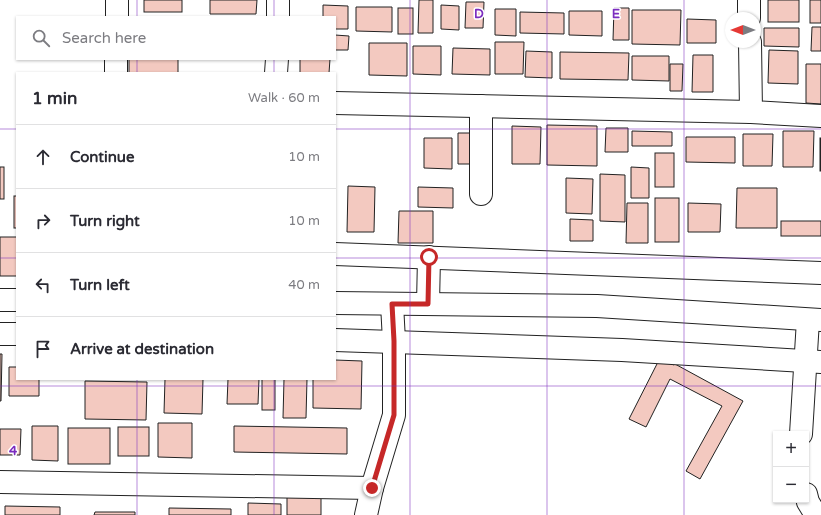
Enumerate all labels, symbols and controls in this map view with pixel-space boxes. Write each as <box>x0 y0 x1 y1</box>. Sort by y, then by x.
text: D <box>474 6 484 22</box>
text: E <box>612 6 620 22</box>
north arrow <box>725 12 761 48</box>
search box <box>16 16 336 60</box>
icon: search <box>30 27 52 49</box>
text: Search here <box>62 29 146 47</box>
text: 1 min <box>32 88 77 109</box>
text: Walk · 60 m <box>248 90 320 106</box>
icon: ahead <box>32 146 54 168</box>
text: Continue <box>70 148 134 166</box>
text: 10 m <box>288 149 320 165</box>
icon: right <box>32 210 54 232</box>
text: Turn right <box>70 212 140 230</box>
text: 10 m <box>288 213 320 229</box>
route start <box>420 248 438 266</box>
icon: left <box>32 274 54 296</box>
text: Turn left <box>70 276 130 294</box>
text: 40 m <box>288 277 320 293</box>
icon: arrive <box>32 338 54 360</box>
text: Arrive at destination <box>70 340 214 358</box>
map controls <box>773 431 809 503</box>
button: + <box>773 431 809 467</box>
text: 4 <box>9 443 18 459</box>
button: − <box>773 467 809 503</box>
route end <box>363 479 381 497</box>

